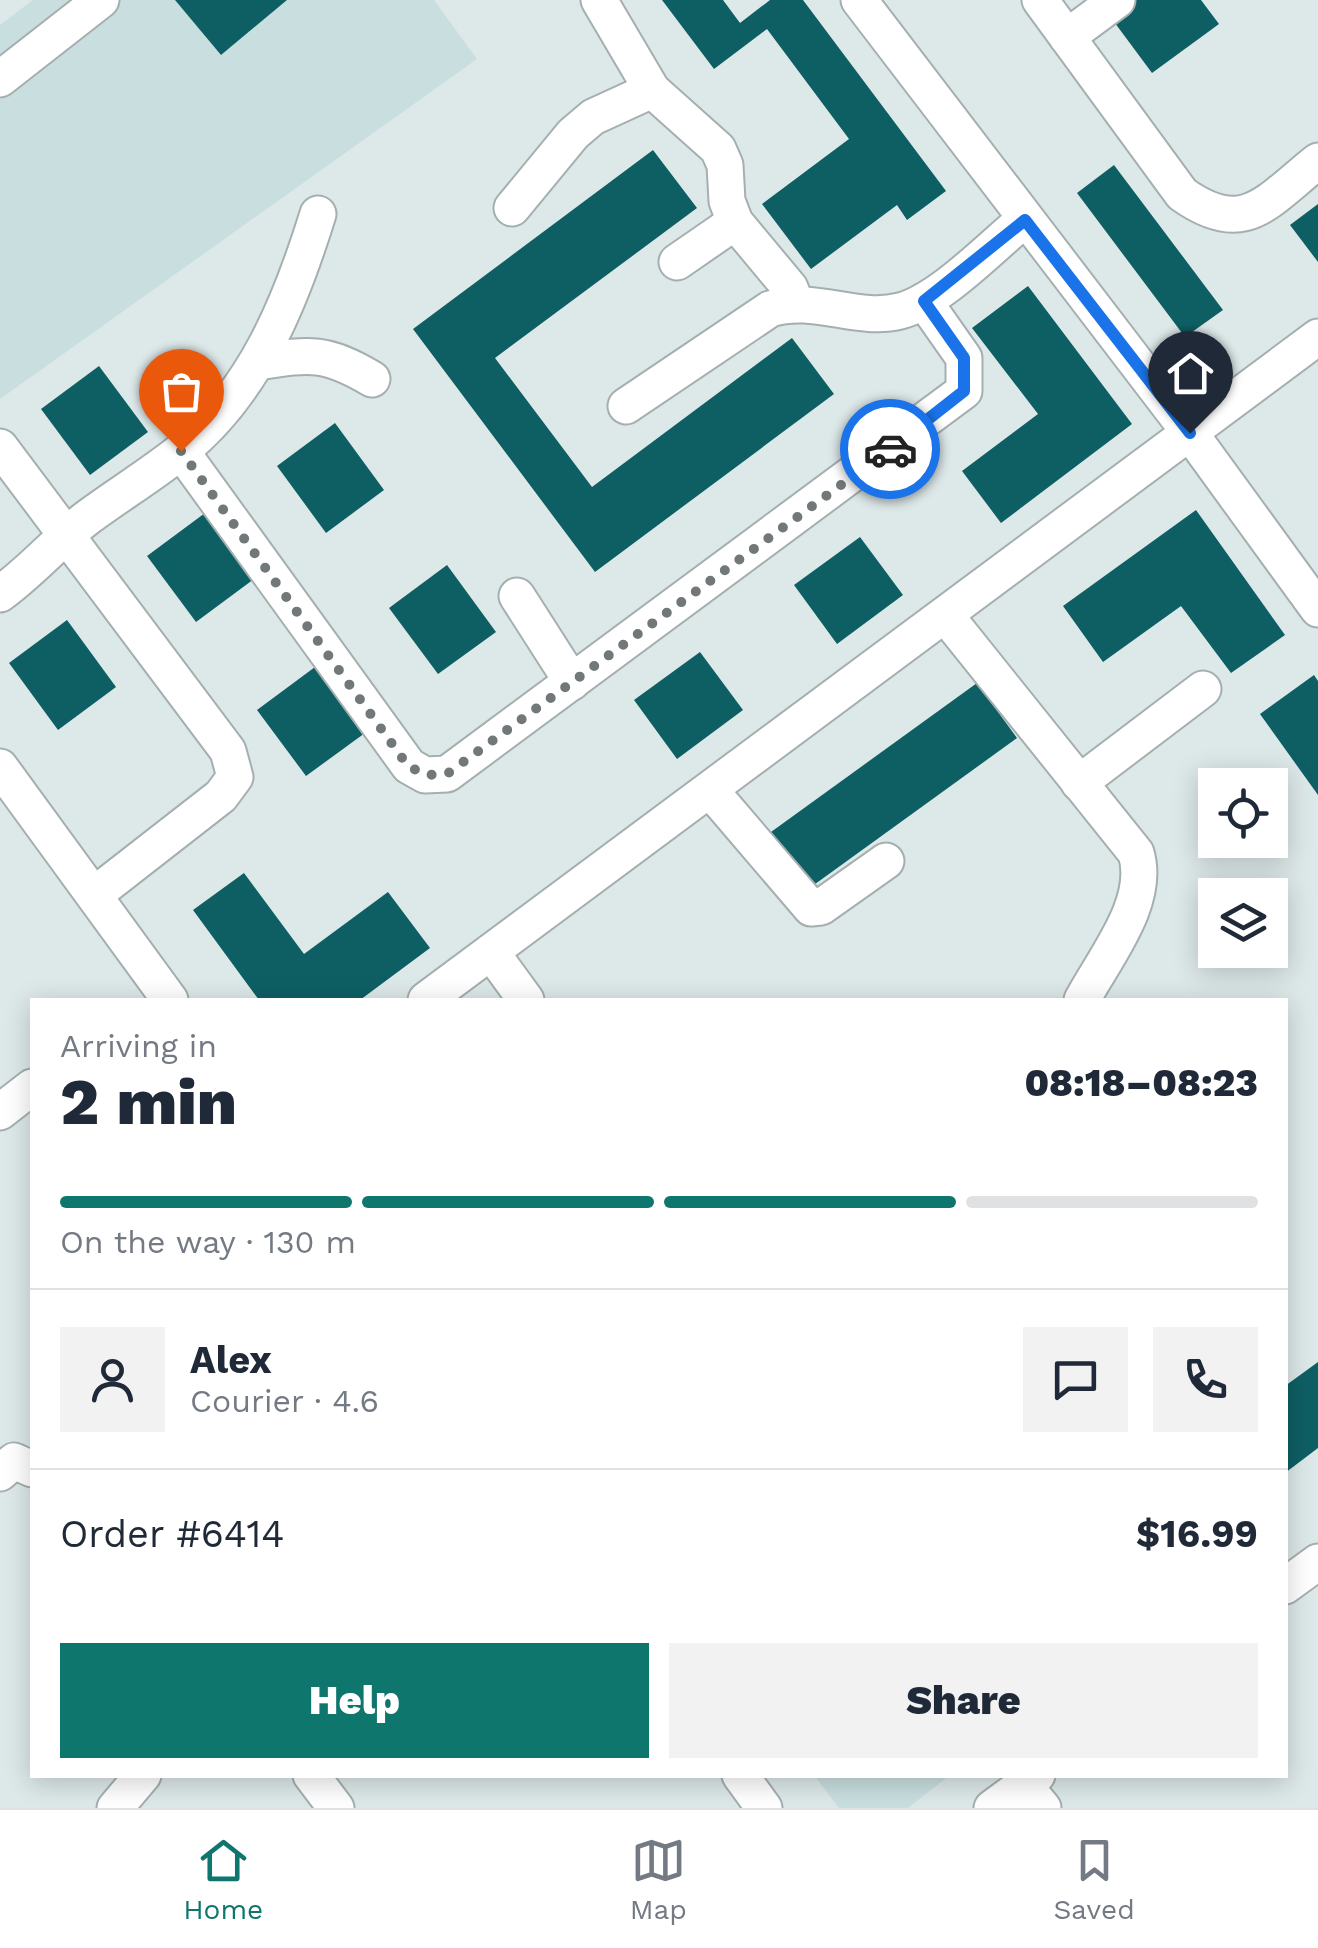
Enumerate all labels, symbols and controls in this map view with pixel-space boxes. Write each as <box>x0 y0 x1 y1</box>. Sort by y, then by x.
pin <box>1148 331 1233 434</box>
icon: home <box>1163 346 1218 401</box>
pin <box>139 349 224 452</box>
icon: bag <box>154 364 209 419</box>
courier <box>840 399 940 499</box>
icon: car <box>863 422 918 477</box>
map controls <box>1198 768 1288 968</box>
button: locate <box>1198 768 1288 858</box>
button: layers <box>1198 878 1288 968</box>
text: Arriving in <box>60 1027 217 1065</box>
text: 08:18–08:23 <box>1024 1061 1258 1105</box>
text: 2 min <box>60 1064 237 1140</box>
text: On the way · 130 m <box>60 1223 356 1261</box>
button: person <box>60 1327 165 1432</box>
button: chat <box>1023 1327 1128 1432</box>
button: phone <box>1153 1327 1258 1432</box>
text: Alex <box>190 1338 272 1382</box>
text: Courier · 4.6 <box>190 1382 379 1420</box>
text: Order #6414 <box>60 1512 285 1556</box>
text: $16.99 <box>1136 1512 1258 1556</box>
button: Help <box>60 1643 649 1758</box>
button: Share <box>669 1643 1258 1758</box>
tab: Home <box>183 1833 263 1926</box>
tab: Map <box>630 1833 687 1926</box>
tab: Saved <box>1053 1833 1135 1926</box>

